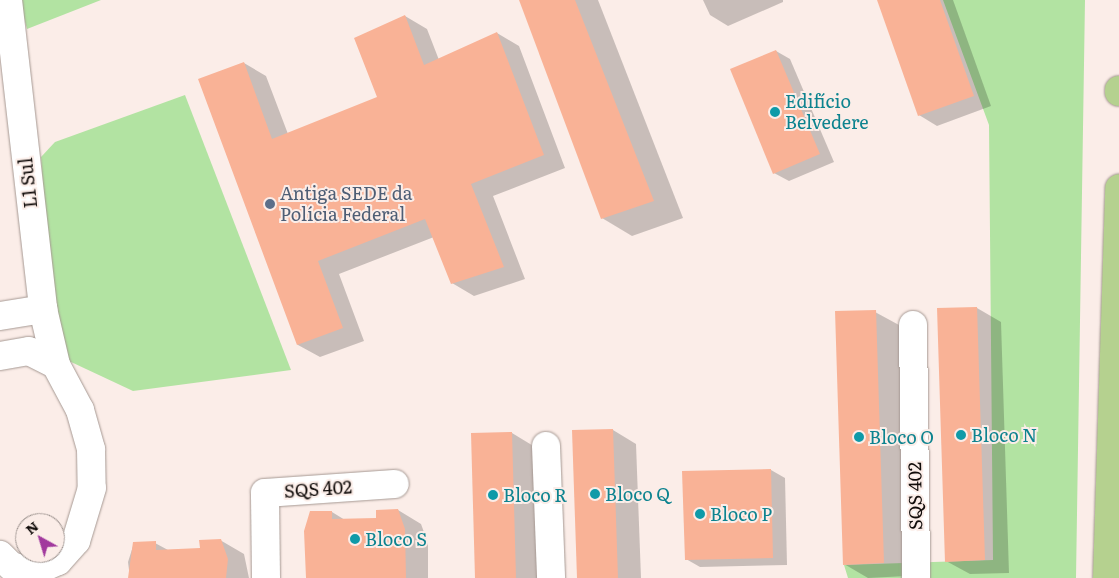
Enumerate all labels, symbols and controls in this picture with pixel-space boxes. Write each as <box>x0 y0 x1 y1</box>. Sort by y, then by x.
place label: Edifício Belvedere <box>785 91 869 134</box>
marker: Edifício Belvedere <box>769 106 781 118</box>
street label: L1 Sul <box>15 157 41 209</box>
place label: Antiga SEDE da Polícia Federal <box>280 183 412 225</box>
marker: Antiga SEDE da Polícia Federal <box>264 198 276 210</box>
place label: Bloco N <box>971 424 1037 446</box>
place label: Bloco O <box>869 426 934 448</box>
marker: Bloco N <box>955 429 967 441</box>
marker: Bloco O <box>853 431 865 443</box>
street label: SQS 402 <box>904 462 926 530</box>
street label: SQS 402 <box>283 476 353 502</box>
place label: Bloco Q <box>605 483 670 505</box>
place label: Bloco R <box>503 484 567 506</box>
marker: Bloco Q <box>589 488 601 500</box>
marker: Bloco R <box>487 489 499 501</box>
place label: Bloco P <box>710 503 772 525</box>
marker: Bloco P <box>694 508 706 520</box>
north arrow <box>15 513 65 563</box>
text: N <box>20 516 42 539</box>
place label: Bloco S <box>365 528 427 550</box>
marker: Bloco S <box>349 533 361 545</box>

